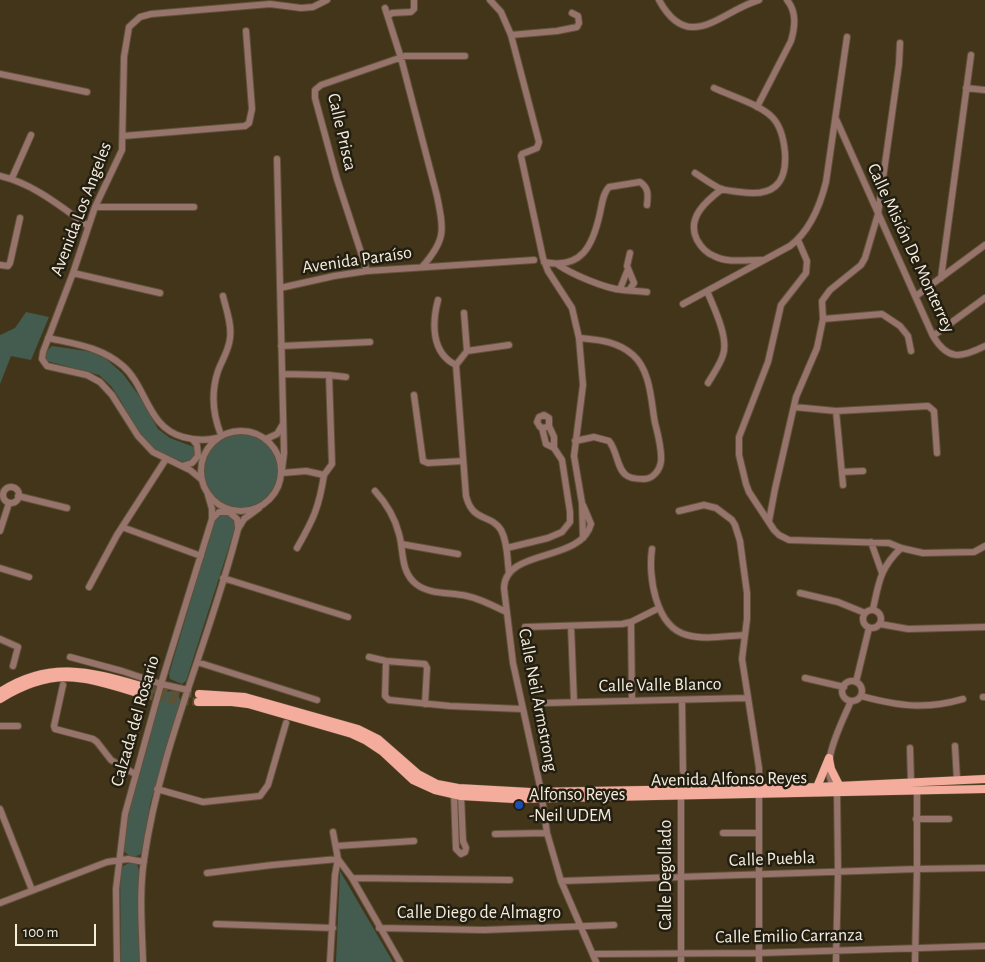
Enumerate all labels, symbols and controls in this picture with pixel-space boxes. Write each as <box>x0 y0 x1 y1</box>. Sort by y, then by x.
street label: Calle Prisca <box>323 91 361 173</box>
street label: Avenida Los Angeles <box>46 139 116 279</box>
street label: Calle Misión De Monterrey <box>862 160 960 336</box>
street label: Avenida Paraíso <box>301 242 413 278</box>
street label: Calle Neil Armstrong <box>514 627 562 773</box>
street label: Calzada del Rosario <box>106 653 164 789</box>
street label: Calle Valle Blanco <box>598 673 722 697</box>
street label: Avenida Alfonso Reyes <box>651 767 807 791</box>
place label: Alfonso Reyes -Neil UDEM <box>529 784 625 826</box>
marker: Alfonso Reyes -Neil UDEM <box>513 799 525 811</box>
street label: Calle Degollado <box>655 820 677 930</box>
street label: Calle Puebla <box>728 847 816 871</box>
street label: Calle Diego de Almagro <box>397 902 561 924</box>
scale bar <box>18 914 99 946</box>
street label: Calle Emilio Carranza <box>715 924 863 948</box>
text: 100 m <box>23 925 58 940</box>

